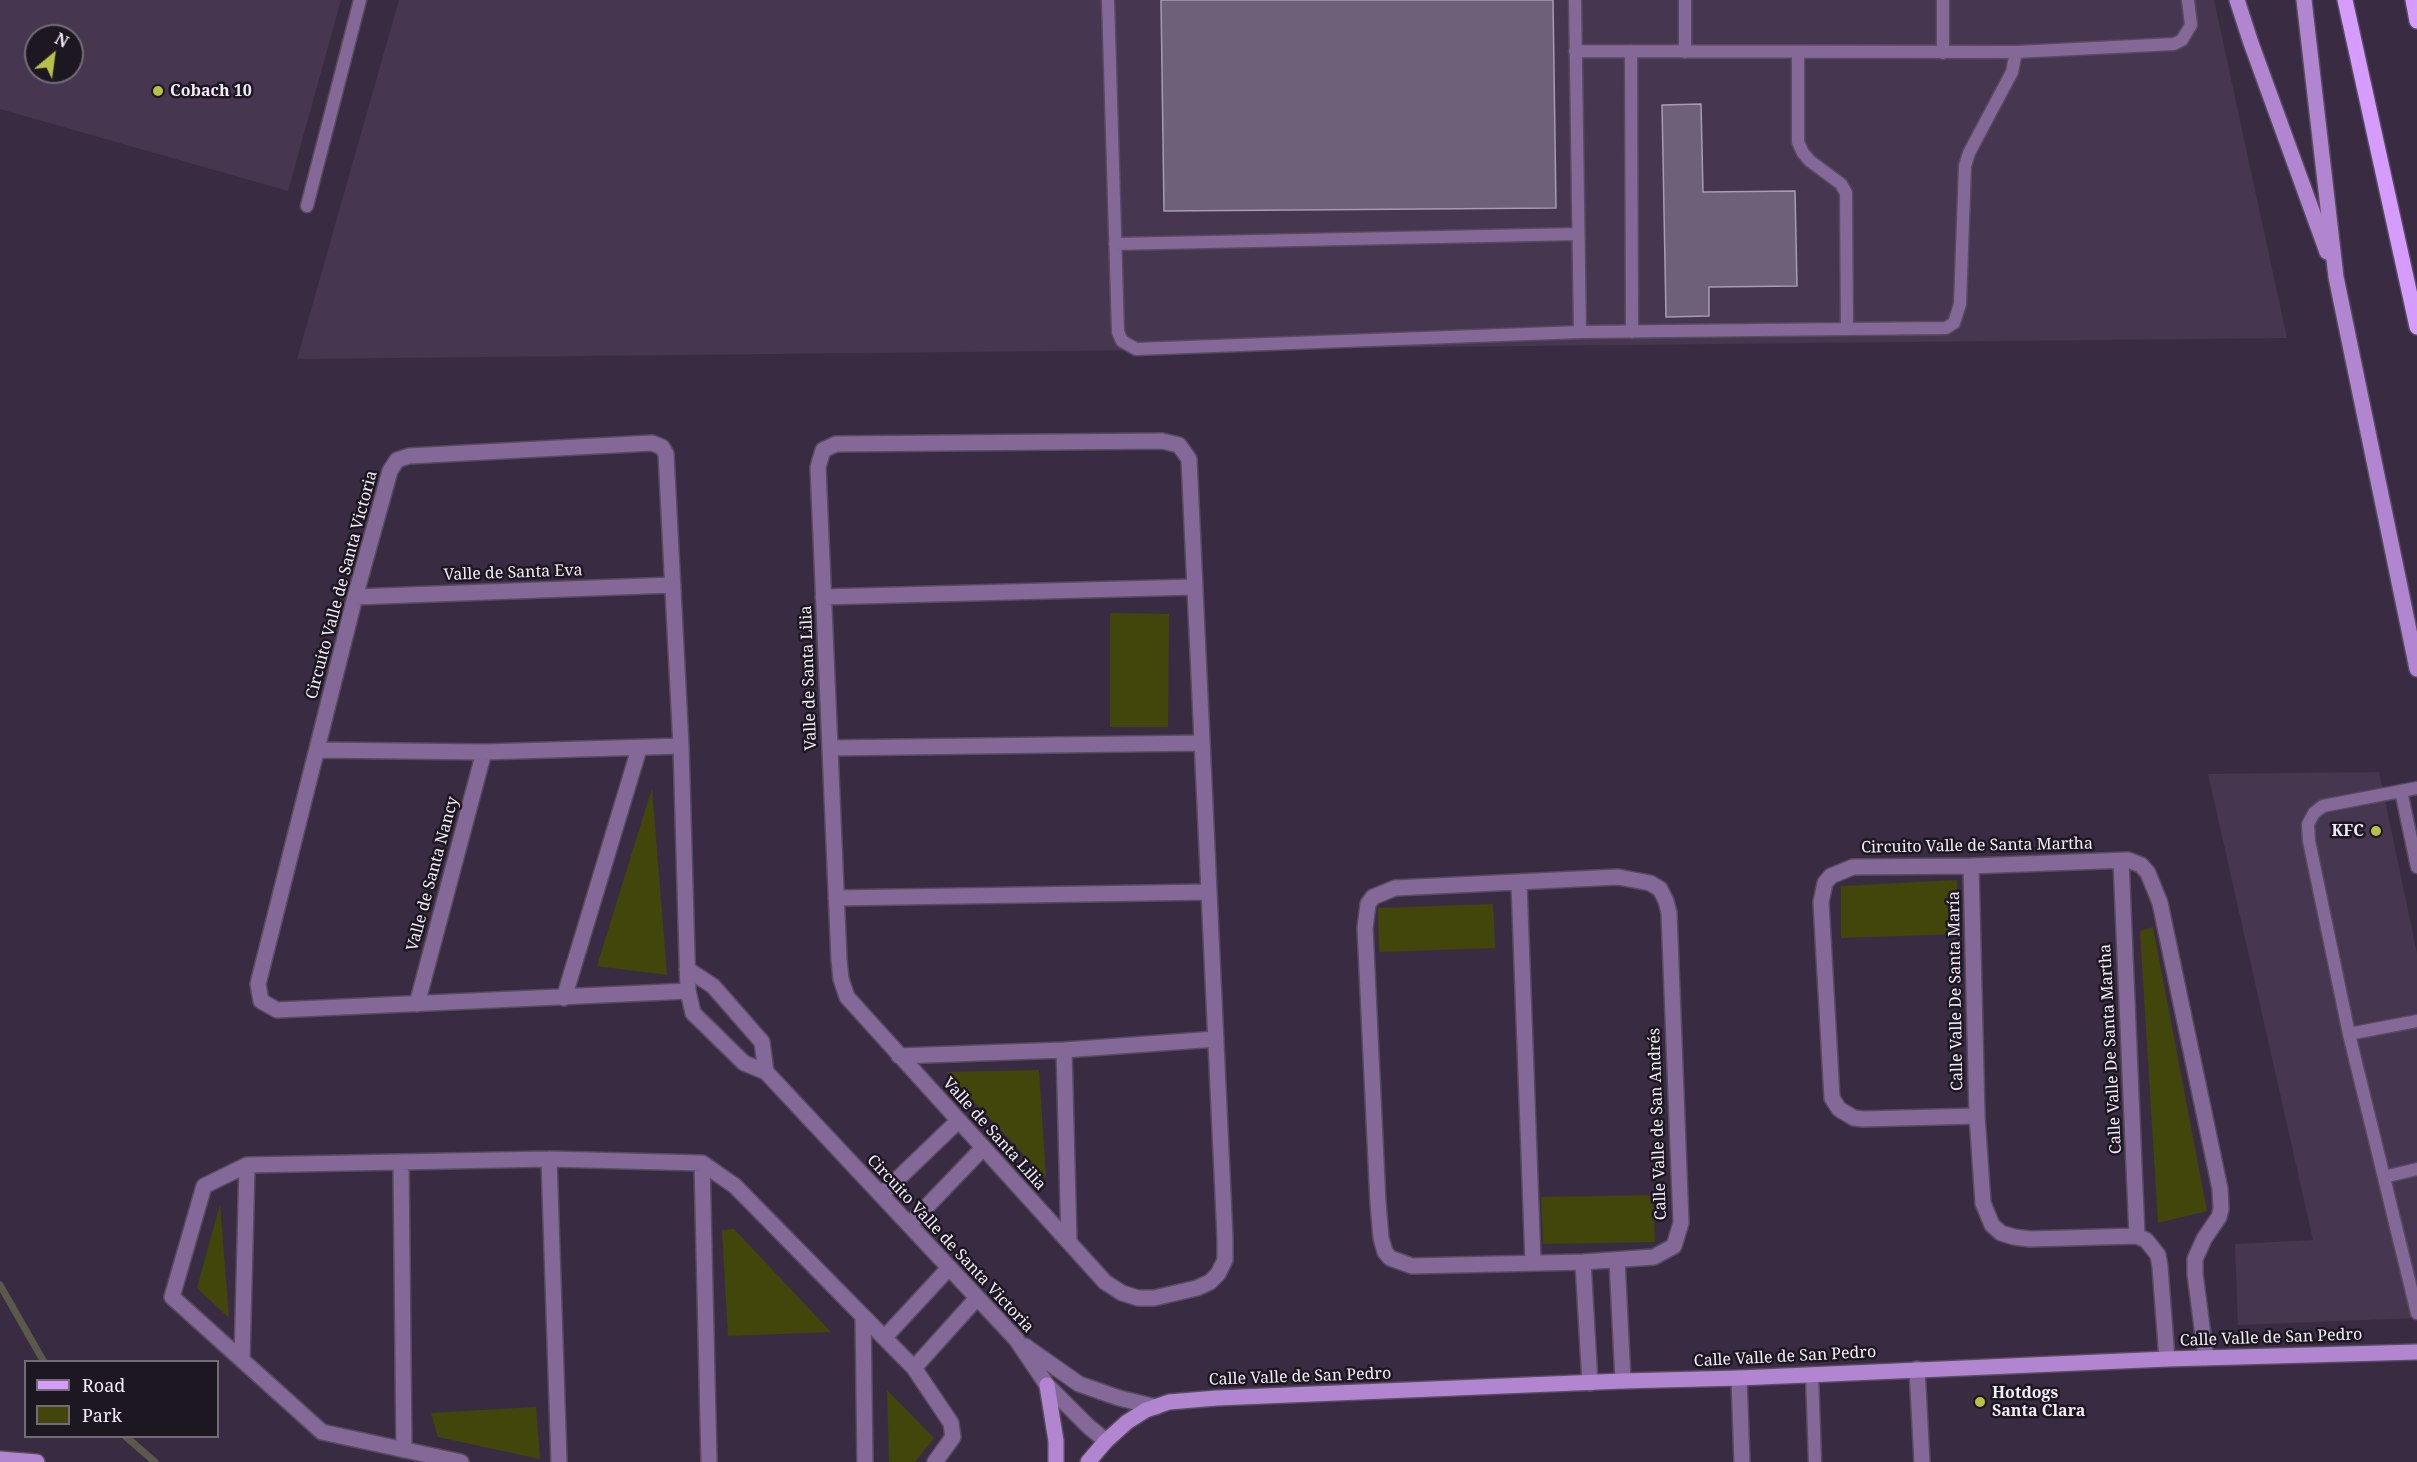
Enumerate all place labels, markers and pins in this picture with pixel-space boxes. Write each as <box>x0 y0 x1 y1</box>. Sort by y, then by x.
place label: Cobach 10 <box>170 81 252 101</box>
marker: Cobach 10 <box>151 84 165 98</box>
place label: KFC <box>2332 821 2364 841</box>
marker: KFC <box>2369 824 2383 838</box>
place label: Hotdogs Santa Clara <box>1992 1383 2085 1421</box>
marker: Hotdogs Santa Clara <box>1973 1395 1987 1409</box>

